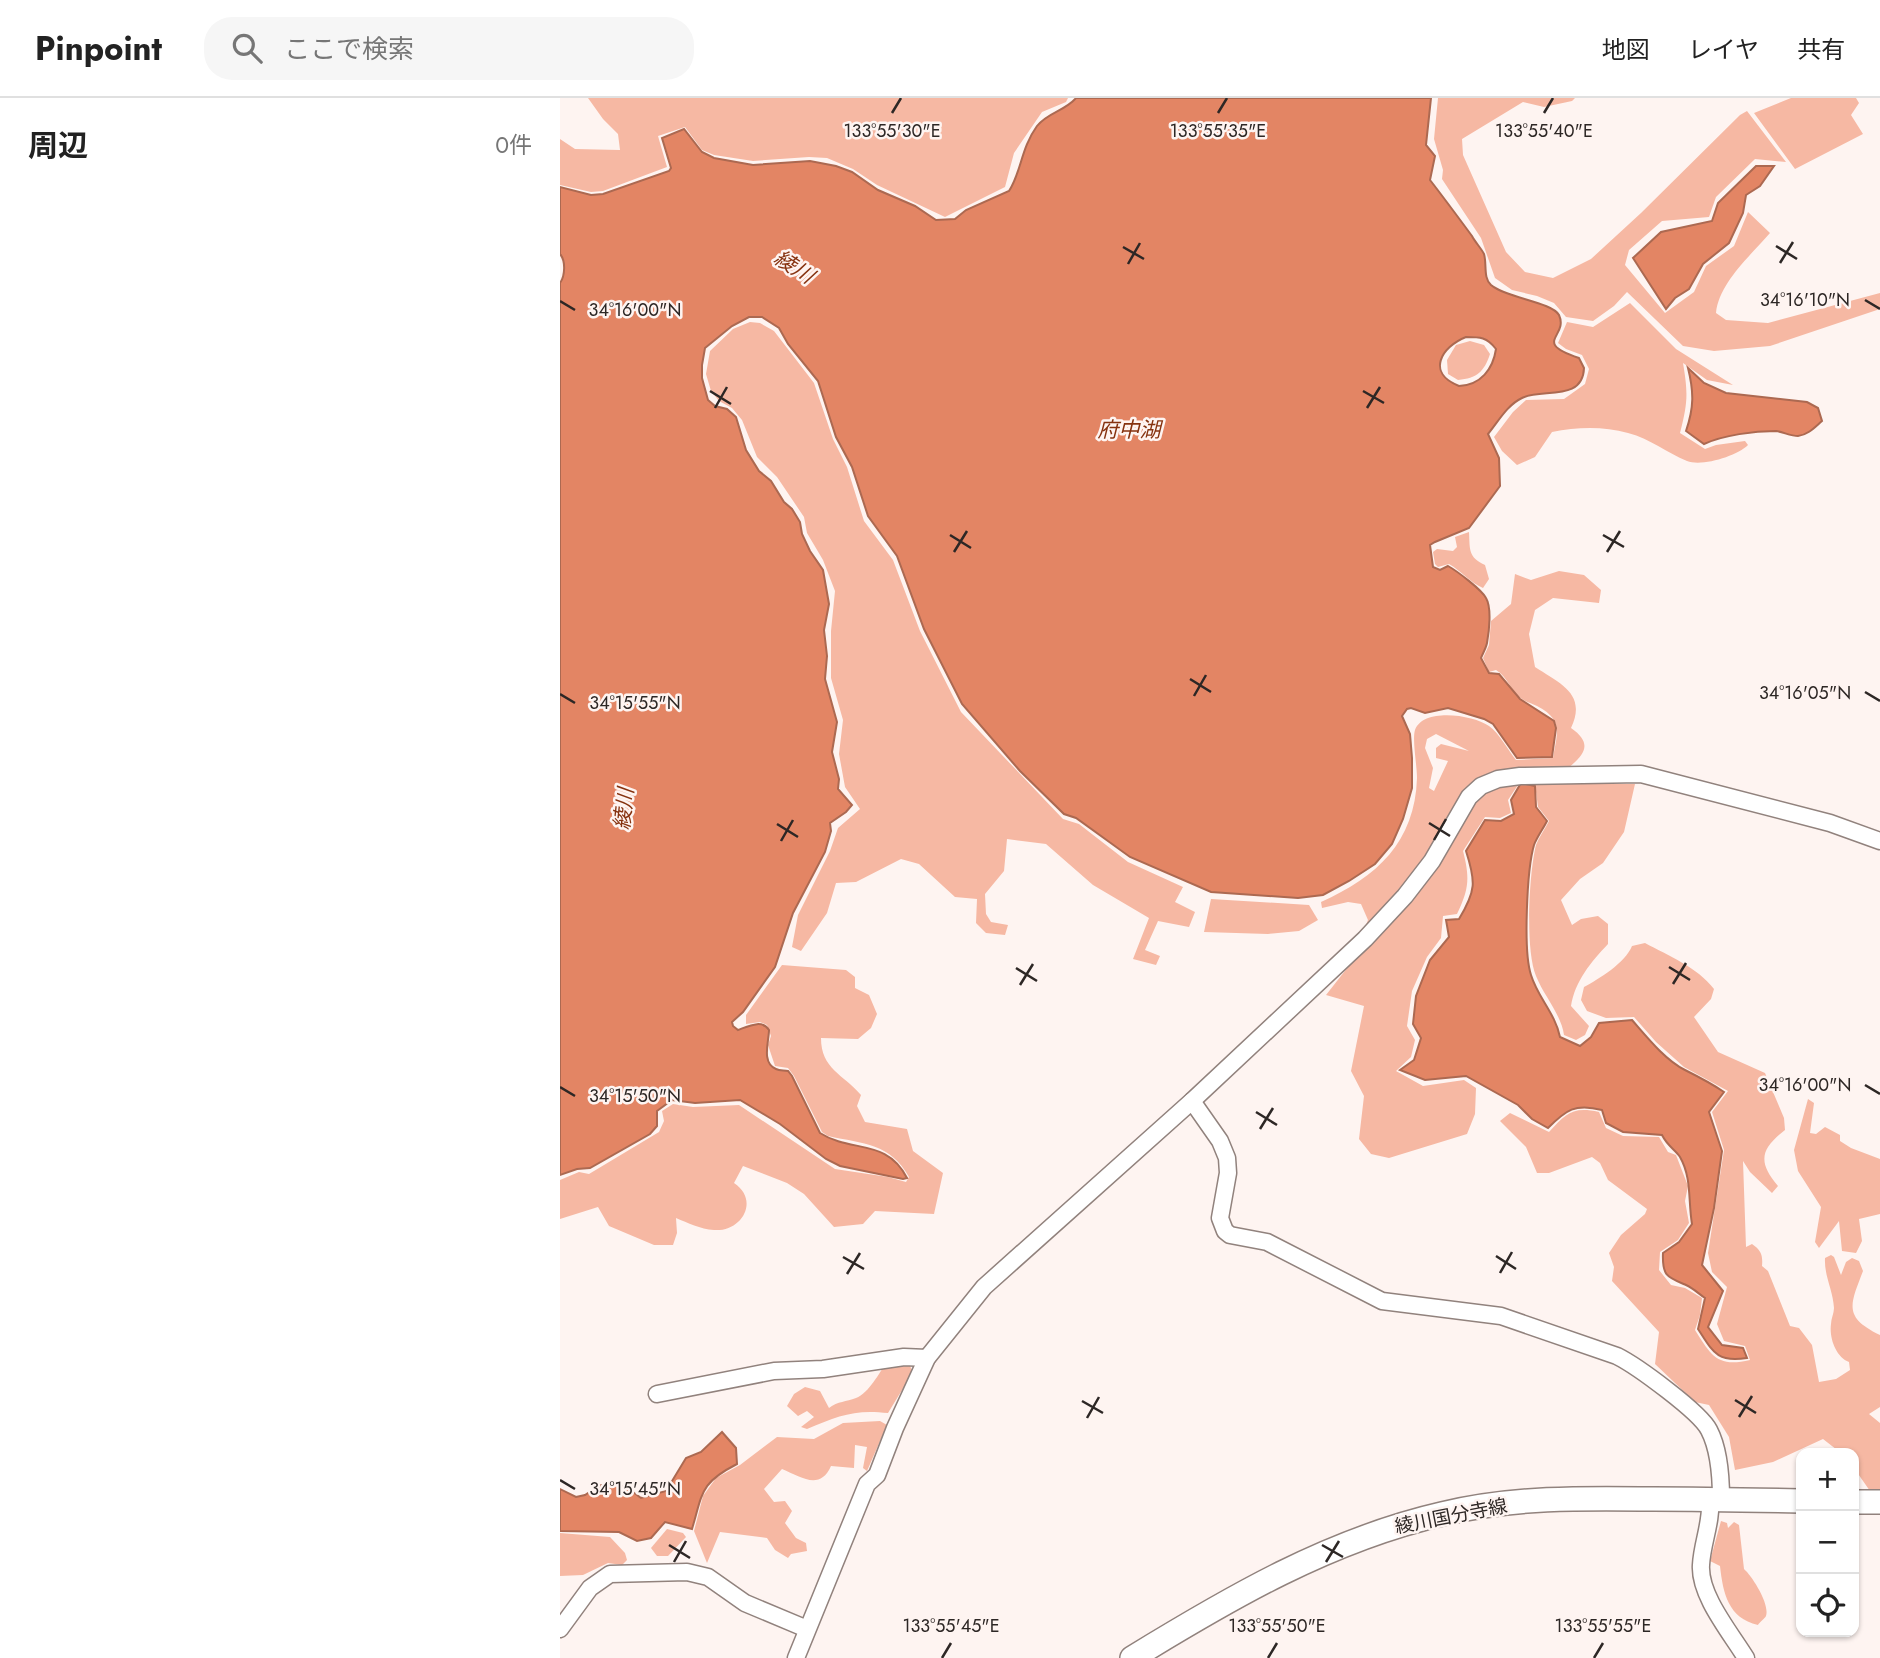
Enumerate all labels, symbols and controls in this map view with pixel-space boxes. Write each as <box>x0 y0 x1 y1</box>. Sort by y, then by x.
search box <box>204 17 694 80</box>
text: Pinpoint <box>35 25 162 72</box>
icon: search <box>228 29 266 67</box>
text: ここで検索 <box>284 30 414 68</box>
text: 地図 <box>1602 32 1650 67</box>
text: レイヤ <box>1688 32 1759 67</box>
text: 共有 <box>1797 32 1845 67</box>
text: 133°55'30"E <box>843 118 941 144</box>
text: 133°55'35"E <box>1170 118 1266 144</box>
text: 133°55'40"E <box>1495 118 1593 144</box>
text: 周辺 <box>28 124 88 167</box>
text: 0件 <box>495 128 532 162</box>
water label: 綾川 <box>768 243 821 292</box>
text: 34°16'10"N <box>1760 287 1850 313</box>
text: 34°16'00"N <box>589 297 681 323</box>
water label: 府中湖 <box>1098 415 1163 445</box>
text: 34°16'05"N <box>1759 680 1851 706</box>
text: 34°15'55"N <box>589 690 681 716</box>
water label: 綾川 <box>607 785 641 831</box>
text: 34°16'00"N <box>1759 1072 1851 1098</box>
text: 34°15'50"N <box>589 1083 681 1109</box>
map controls <box>1796 1448 1859 1637</box>
button: + <box>1796 1448 1859 1511</box>
text: 34°15'45"N <box>589 1476 681 1502</box>
street label: 綾川国分寺線 <box>1392 1492 1510 1540</box>
button: − <box>1796 1511 1859 1574</box>
button: locate <box>1796 1574 1859 1637</box>
text: 133°55'45"E <box>902 1613 1000 1639</box>
text: 133°55'50"E <box>1228 1613 1326 1639</box>
text: 133°55'55"E <box>1555 1613 1651 1639</box>

